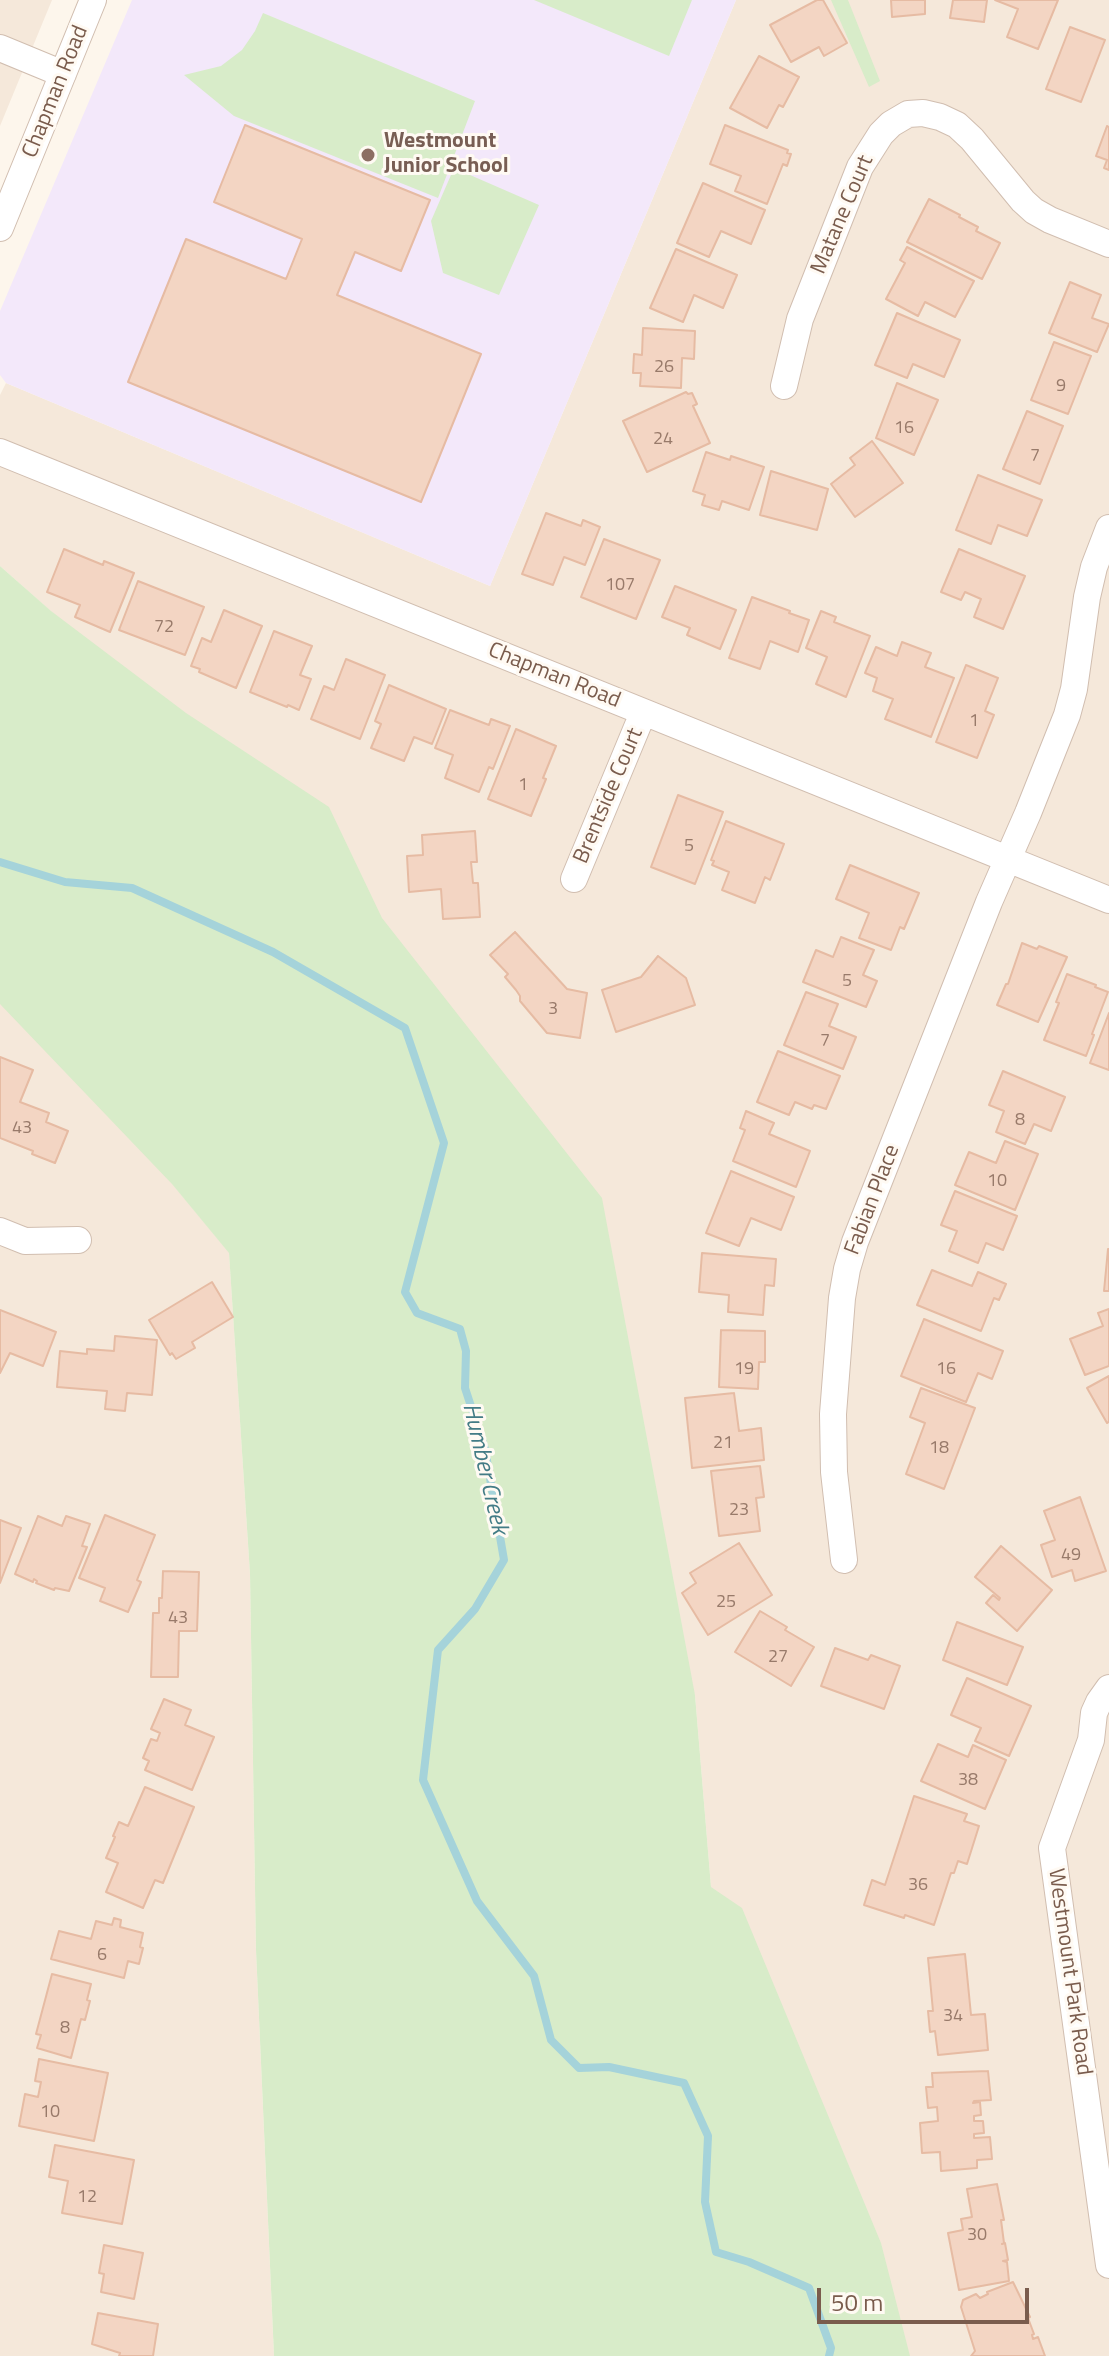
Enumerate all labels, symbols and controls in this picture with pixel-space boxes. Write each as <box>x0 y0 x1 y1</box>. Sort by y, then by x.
street label: Chapman Road <box>18 22 94 162</box>
place label: Westmount Junior School <box>384 129 509 180</box>
marker: Westmount Junior School <box>359 146 377 164</box>
street label: Matane Court <box>806 152 880 278</box>
house number: 26 <box>654 357 674 379</box>
house number: 9 <box>1056 376 1066 398</box>
house number: 16 <box>894 418 914 440</box>
house number: 24 <box>653 429 673 451</box>
house number: 7 <box>1030 446 1040 468</box>
house number: 107 <box>605 575 635 597</box>
house number: 72 <box>154 617 174 639</box>
street label: Chapman Road <box>484 638 624 714</box>
house number: 1 <box>969 711 979 733</box>
street label: Brentside Court <box>569 724 649 868</box>
house number: 1 <box>518 775 528 797</box>
house number: 5 <box>684 836 694 858</box>
house number: 5 <box>842 971 852 993</box>
house number: 3 <box>548 999 558 1021</box>
house number: 7 <box>820 1031 830 1053</box>
house number: 8 <box>1015 1110 1025 1132</box>
house number: 43 <box>12 1118 32 1140</box>
street label: Fabian Place <box>840 1141 906 1259</box>
house number: 10 <box>987 1171 1007 1193</box>
house number: 19 <box>734 1359 754 1381</box>
house number: 16 <box>936 1359 956 1381</box>
water label: Humber Creek <box>455 1401 513 1537</box>
house number: 21 <box>713 1433 733 1455</box>
house number: 18 <box>929 1438 949 1460</box>
house number: 23 <box>729 1500 749 1522</box>
house number: 49 <box>1061 1545 1081 1567</box>
house number: 25 <box>716 1592 736 1614</box>
house number: 43 <box>168 1608 188 1630</box>
house number: 27 <box>768 1647 788 1669</box>
house number: 38 <box>958 1770 978 1792</box>
street label: Westmount Park Road <box>1041 1867 1097 2077</box>
house number: 36 <box>908 1875 928 1897</box>
house number: 6 <box>97 1945 107 1967</box>
house number: 34 <box>943 2006 963 2028</box>
house number: 8 <box>60 2018 70 2040</box>
house number: 10 <box>40 2102 60 2124</box>
house number: 12 <box>77 2187 97 2209</box>
house number: 30 <box>967 2225 987 2247</box>
scale bar <box>821 2272 1033 2322</box>
text: 50 m <box>831 2284 883 2320</box>

